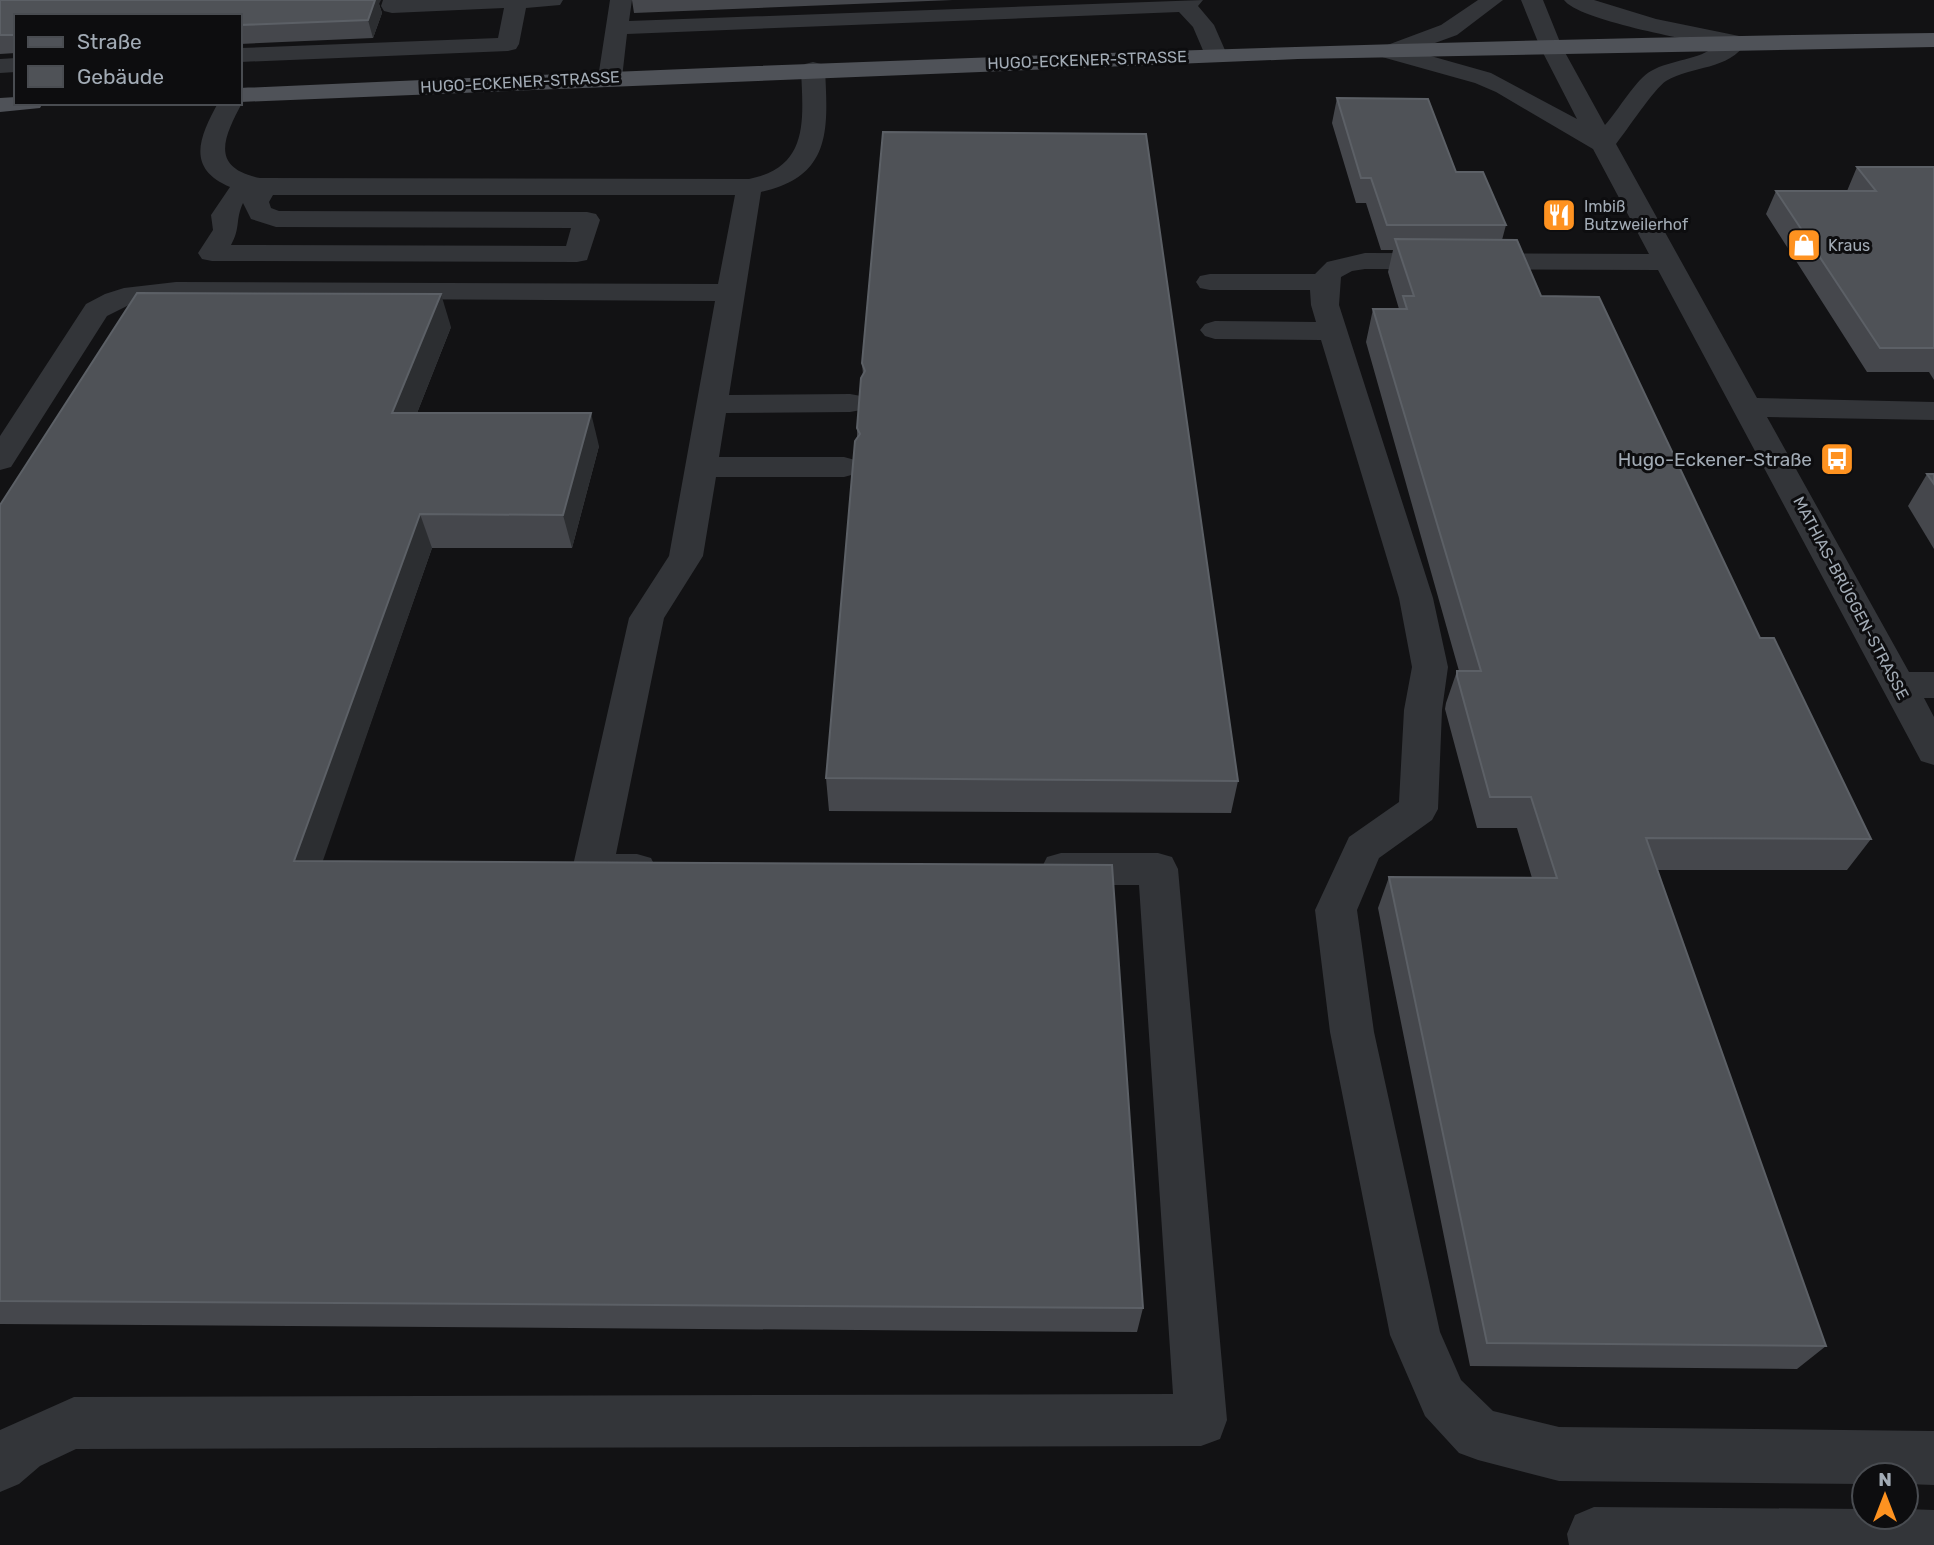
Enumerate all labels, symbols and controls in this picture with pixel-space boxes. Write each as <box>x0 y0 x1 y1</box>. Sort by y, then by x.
legend <box>14 14 242 105</box>
text: Straße <box>77 29 142 54</box>
street label: HUGO-ECKENER-STRASSE <box>987 47 1187 73</box>
text: Gebäude <box>77 64 164 89</box>
street label: HUGO-ECKENER-STRASSE <box>420 67 620 97</box>
restaurant icon: Imbiß Butzweilerhof <box>1540 196 1578 234</box>
place label: Imbiß Butzweilerhof <box>1584 197 1689 234</box>
shop icon: Kraus <box>1785 226 1823 264</box>
place label: Kraus <box>1828 236 1870 255</box>
bus stop icon: Hugo-Eckener-Straße <box>1818 440 1856 478</box>
place label: Hugo-Eckener-Straße <box>1618 448 1812 471</box>
street label: MATHIAS-BRÜGGEN-STRASSE <box>1789 493 1913 703</box>
north arrow <box>1850 1461 1920 1531</box>
text: N <box>1878 1468 1892 1491</box>

